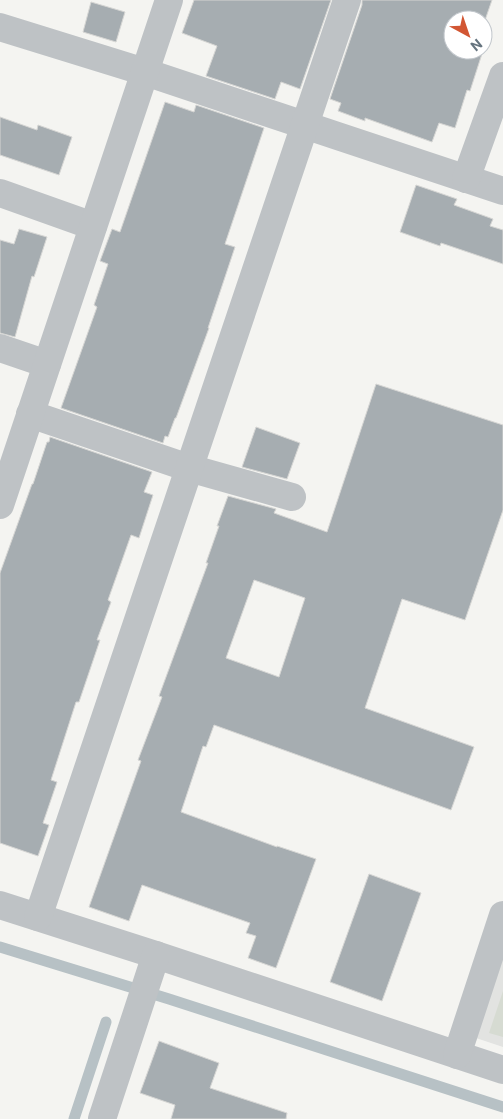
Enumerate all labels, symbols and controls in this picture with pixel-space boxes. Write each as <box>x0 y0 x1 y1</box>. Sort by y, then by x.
north arrow <box>443 10 493 60</box>
text: N <box>467 36 485 54</box>

